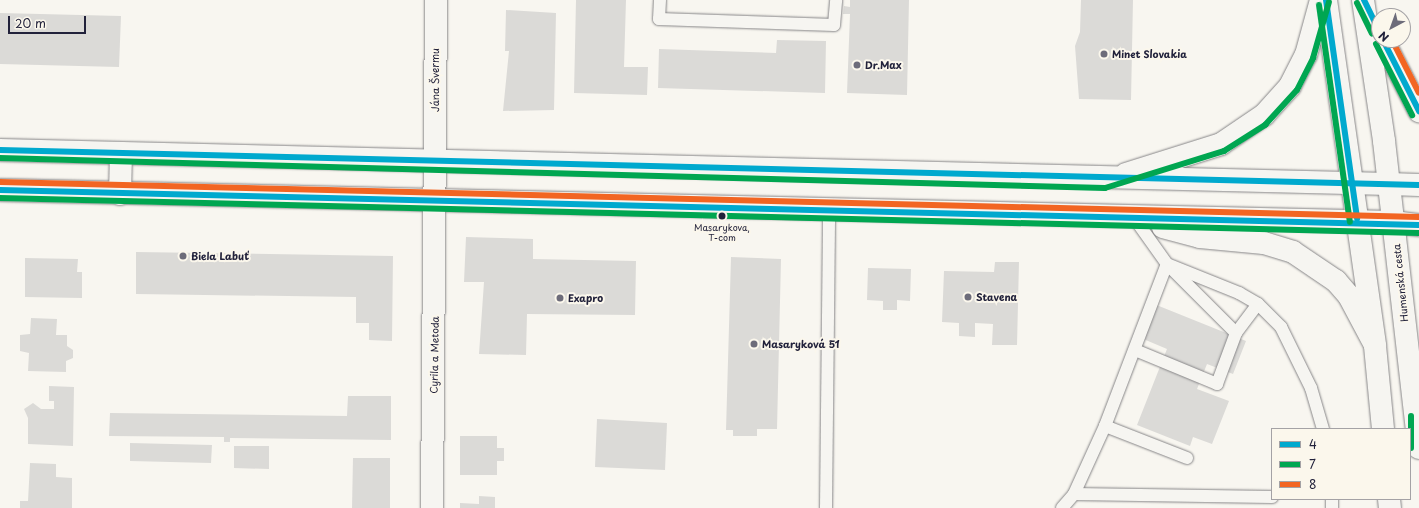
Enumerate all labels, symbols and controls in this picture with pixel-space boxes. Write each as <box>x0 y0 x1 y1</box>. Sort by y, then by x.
scale bar <box>10 8 88 34</box>
north arrow <box>1371 8 1411 48</box>
text: 20 m <box>15 14 46 32</box>
text: N <box>1375 27 1392 46</box>
street label: Jána Švermu <box>429 48 441 112</box>
place label: Minet Slovakia <box>1112 48 1188 60</box>
marker: Minet Slovakia <box>1099 49 1109 59</box>
place label: Dr.Max <box>865 59 902 71</box>
marker: Dr.Max <box>852 60 862 70</box>
marker: Masarykova, T-com <box>717 211 727 221</box>
place label: Masarykova, T-com <box>694 222 750 243</box>
street label: Humenská cesta <box>1390 243 1410 323</box>
place label: Biela Labuť <box>191 250 248 262</box>
marker: Biela Labuť <box>178 251 188 261</box>
place label: Stavena <box>976 291 1017 303</box>
place label: Exapro <box>568 292 603 304</box>
marker: Stavena <box>963 292 973 302</box>
marker: Exapro <box>555 293 565 303</box>
street label: Cyrila a Metoda <box>427 316 441 394</box>
place label: Masaryková 51 <box>762 338 839 350</box>
marker: Masaryková 51 <box>749 339 759 349</box>
legend <box>1271 428 1411 500</box>
text: 4 <box>1309 435 1317 453</box>
text: 7 <box>1309 455 1316 473</box>
text: 8 <box>1309 475 1317 493</box>

